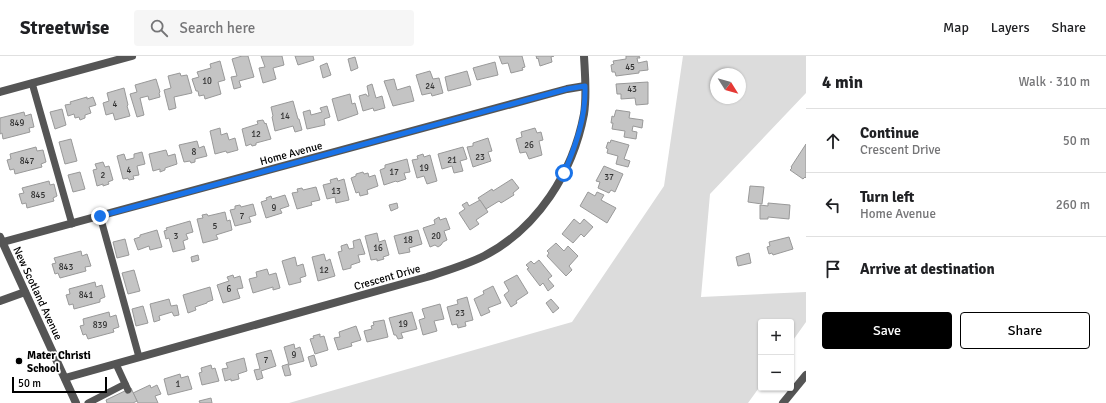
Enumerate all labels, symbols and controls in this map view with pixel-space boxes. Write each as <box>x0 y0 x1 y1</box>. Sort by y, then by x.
search box <box>134 10 414 46</box>
text: Streetwise <box>20 16 110 40</box>
icon: search <box>148 17 170 39</box>
text: Search here <box>180 19 255 37</box>
text: Map <box>943 19 969 36</box>
text: Layers <box>991 19 1030 36</box>
text: Share <box>1052 19 1086 36</box>
house number: 45 <box>625 62 635 73</box>
north arrow <box>710 68 746 104</box>
text: 4 min <box>822 72 863 93</box>
text: Walk · 310 m <box>1019 74 1090 90</box>
house number: 10 <box>202 76 212 87</box>
house number: 24 <box>425 81 435 92</box>
house number: 43 <box>627 84 637 95</box>
house number: 4 <box>113 99 118 110</box>
house number: 14 <box>280 111 290 122</box>
house number: 849 <box>10 118 24 129</box>
text: Continue <box>860 124 919 142</box>
house number: 12 <box>251 129 261 140</box>
icon: ahead <box>822 130 844 152</box>
text: 50 m <box>1063 133 1090 149</box>
street label: Home Avenue <box>258 139 324 168</box>
house number: 26 <box>524 140 534 151</box>
text: Crescent Drive <box>860 142 941 158</box>
house number: 8 <box>192 147 197 158</box>
house number: 23 <box>475 152 485 163</box>
house number: 21 <box>447 155 457 166</box>
house number: 847 <box>20 156 34 167</box>
house number: 19 <box>419 163 429 174</box>
route start <box>555 164 573 182</box>
house number: 4 <box>127 165 132 176</box>
house number: 17 <box>389 167 399 178</box>
house number: 2 <box>101 170 106 181</box>
house number: 37 <box>604 172 614 183</box>
house number: 13 <box>331 186 341 197</box>
text: Turn left <box>860 188 914 206</box>
house number: 845 <box>31 190 45 201</box>
icon: left <box>822 194 844 216</box>
text: 260 m <box>1056 197 1090 213</box>
house number: 9 <box>272 203 277 214</box>
text: Home Avenue <box>860 206 936 222</box>
route end <box>91 207 109 225</box>
house number: 7 <box>240 211 245 222</box>
house number: 5 <box>213 221 218 232</box>
house number: 3 <box>174 231 179 242</box>
house number: 20 <box>431 231 441 242</box>
house number: 18 <box>403 235 413 246</box>
house number: 16 <box>373 243 383 254</box>
street label: New Scotland Avenue <box>10 245 65 342</box>
icon: arrive <box>822 258 844 280</box>
text: Arrive at destination <box>860 260 995 278</box>
house number: 843 <box>59 262 73 273</box>
street label: Crescent Drive <box>353 262 422 293</box>
house number: 12 <box>319 265 329 276</box>
house number: 6 <box>227 284 232 295</box>
house number: 841 <box>79 290 93 301</box>
house number: 23 <box>455 308 465 319</box>
button: Save <box>822 312 952 349</box>
button: Share <box>960 312 1090 349</box>
house number: 19 <box>398 319 408 330</box>
map controls <box>758 319 794 391</box>
button: + <box>758 319 794 355</box>
house number: 839 <box>93 320 107 331</box>
place label: Mater Christi School <box>27 349 91 375</box>
house number: 9 <box>292 350 297 361</box>
house number: 7 <box>264 355 269 366</box>
button: − <box>758 355 794 391</box>
marker: Mater Christi School <box>14 356 24 366</box>
scale bar <box>12 375 107 394</box>
text: 50 m <box>18 377 41 390</box>
house number: 1 <box>176 379 181 390</box>

